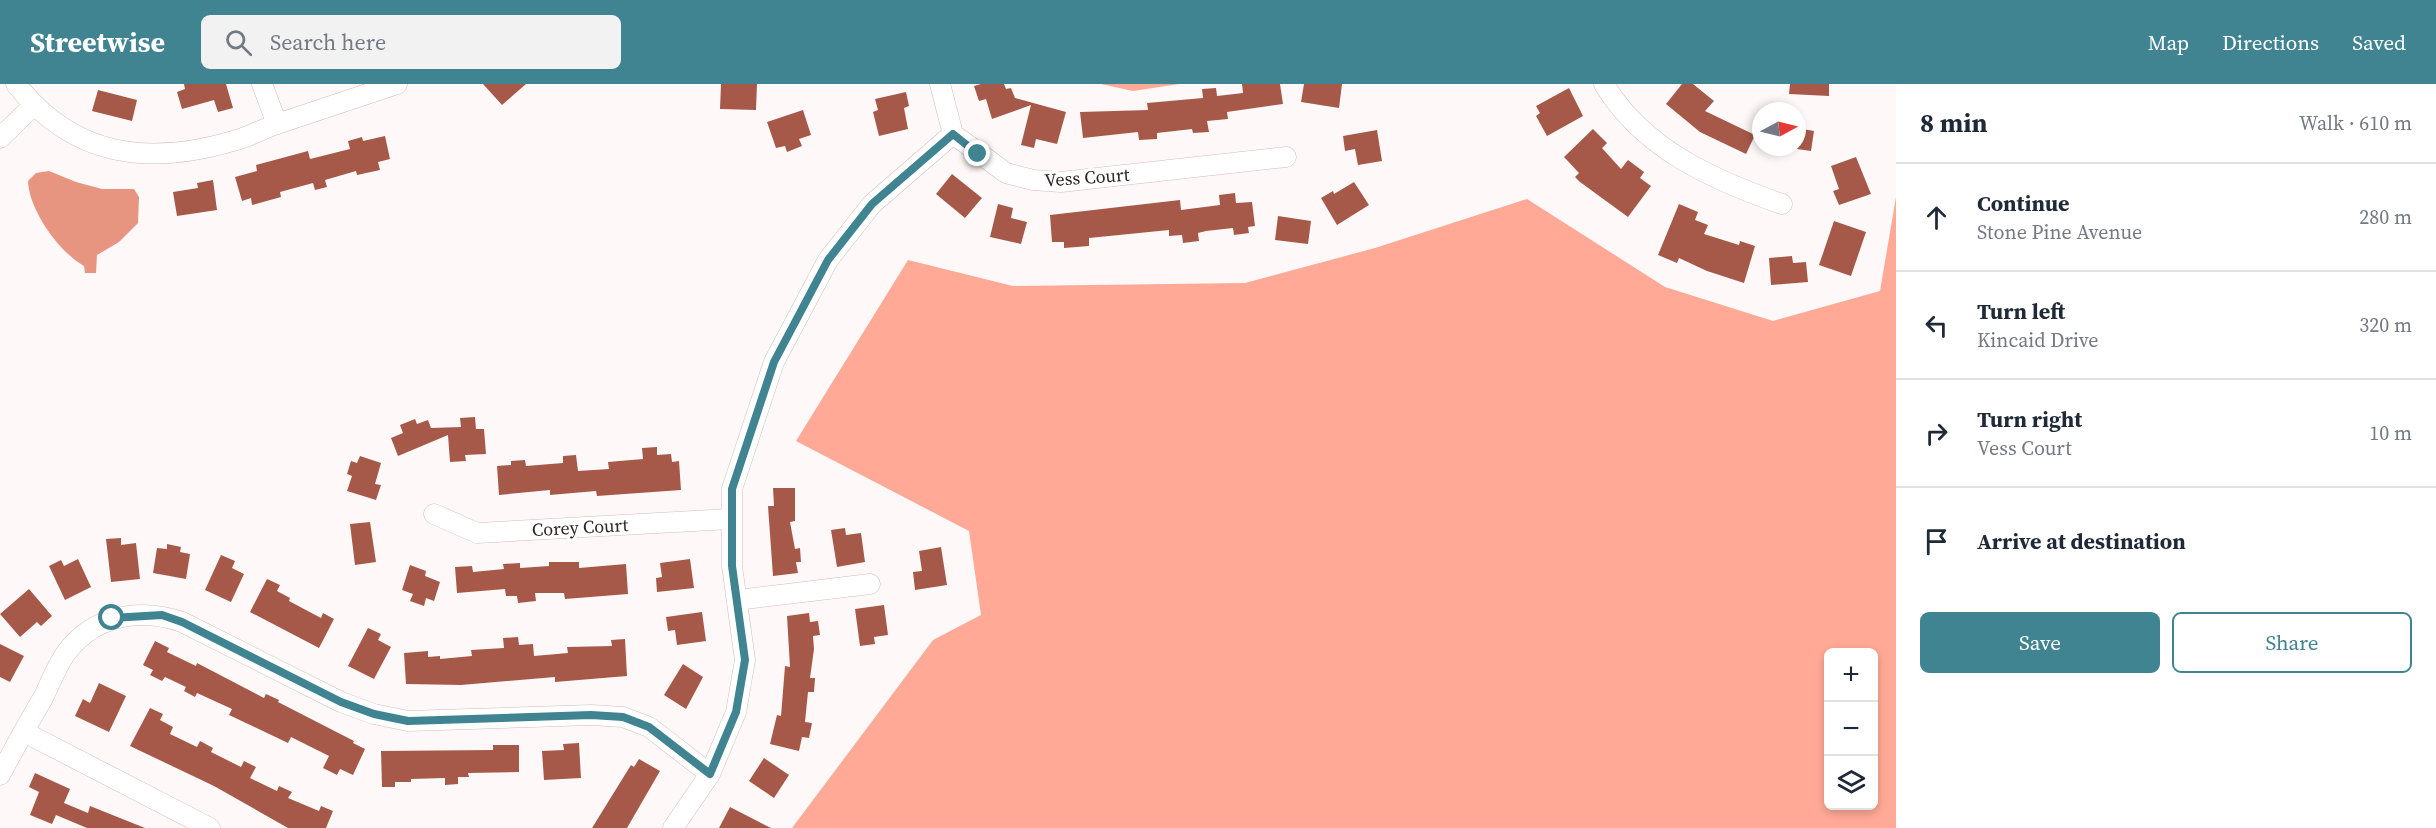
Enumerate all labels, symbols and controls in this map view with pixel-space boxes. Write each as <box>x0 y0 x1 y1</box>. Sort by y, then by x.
search box <box>201 15 621 69</box>
text: Streetwise <box>30 23 165 61</box>
icon: search <box>222 26 255 59</box>
text: Search here <box>270 27 386 57</box>
text: Map <box>2148 28 2189 57</box>
text: Directions <box>2222 28 2319 57</box>
text: Saved <box>2352 28 2406 57</box>
north arrow <box>1752 102 1806 156</box>
text: 8 min <box>1920 105 1987 141</box>
text: Walk · 610 m <box>2299 109 2412 137</box>
route end <box>964 140 990 166</box>
street label: Vess Court <box>1044 162 1131 192</box>
text: Continue <box>1977 188 2070 218</box>
icon: ahead <box>1920 201 1953 234</box>
text: 280 m <box>2359 203 2412 231</box>
text: Stone Pine Avenue <box>1977 218 2142 246</box>
text: Turn left <box>1977 296 2065 326</box>
icon: left <box>1920 309 1953 342</box>
text: 320 m <box>2359 311 2412 339</box>
text: Kincaid Drive <box>1977 326 2099 354</box>
text: Turn right <box>1977 404 2082 434</box>
icon: right <box>1920 417 1953 450</box>
text: 10 m <box>2369 419 2412 447</box>
text: Vess Court <box>1977 434 2072 462</box>
street label: Corey Court <box>531 512 629 542</box>
icon: arrive <box>1920 525 1953 558</box>
text: Arrive at destination <box>1977 526 2186 556</box>
route start <box>98 604 124 630</box>
button: Save <box>1920 612 2160 673</box>
button: Share <box>2172 612 2412 673</box>
map controls <box>1824 648 1878 810</box>
button: + <box>1824 648 1878 702</box>
button: − <box>1824 702 1878 756</box>
button: layers <box>1824 756 1878 810</box>

